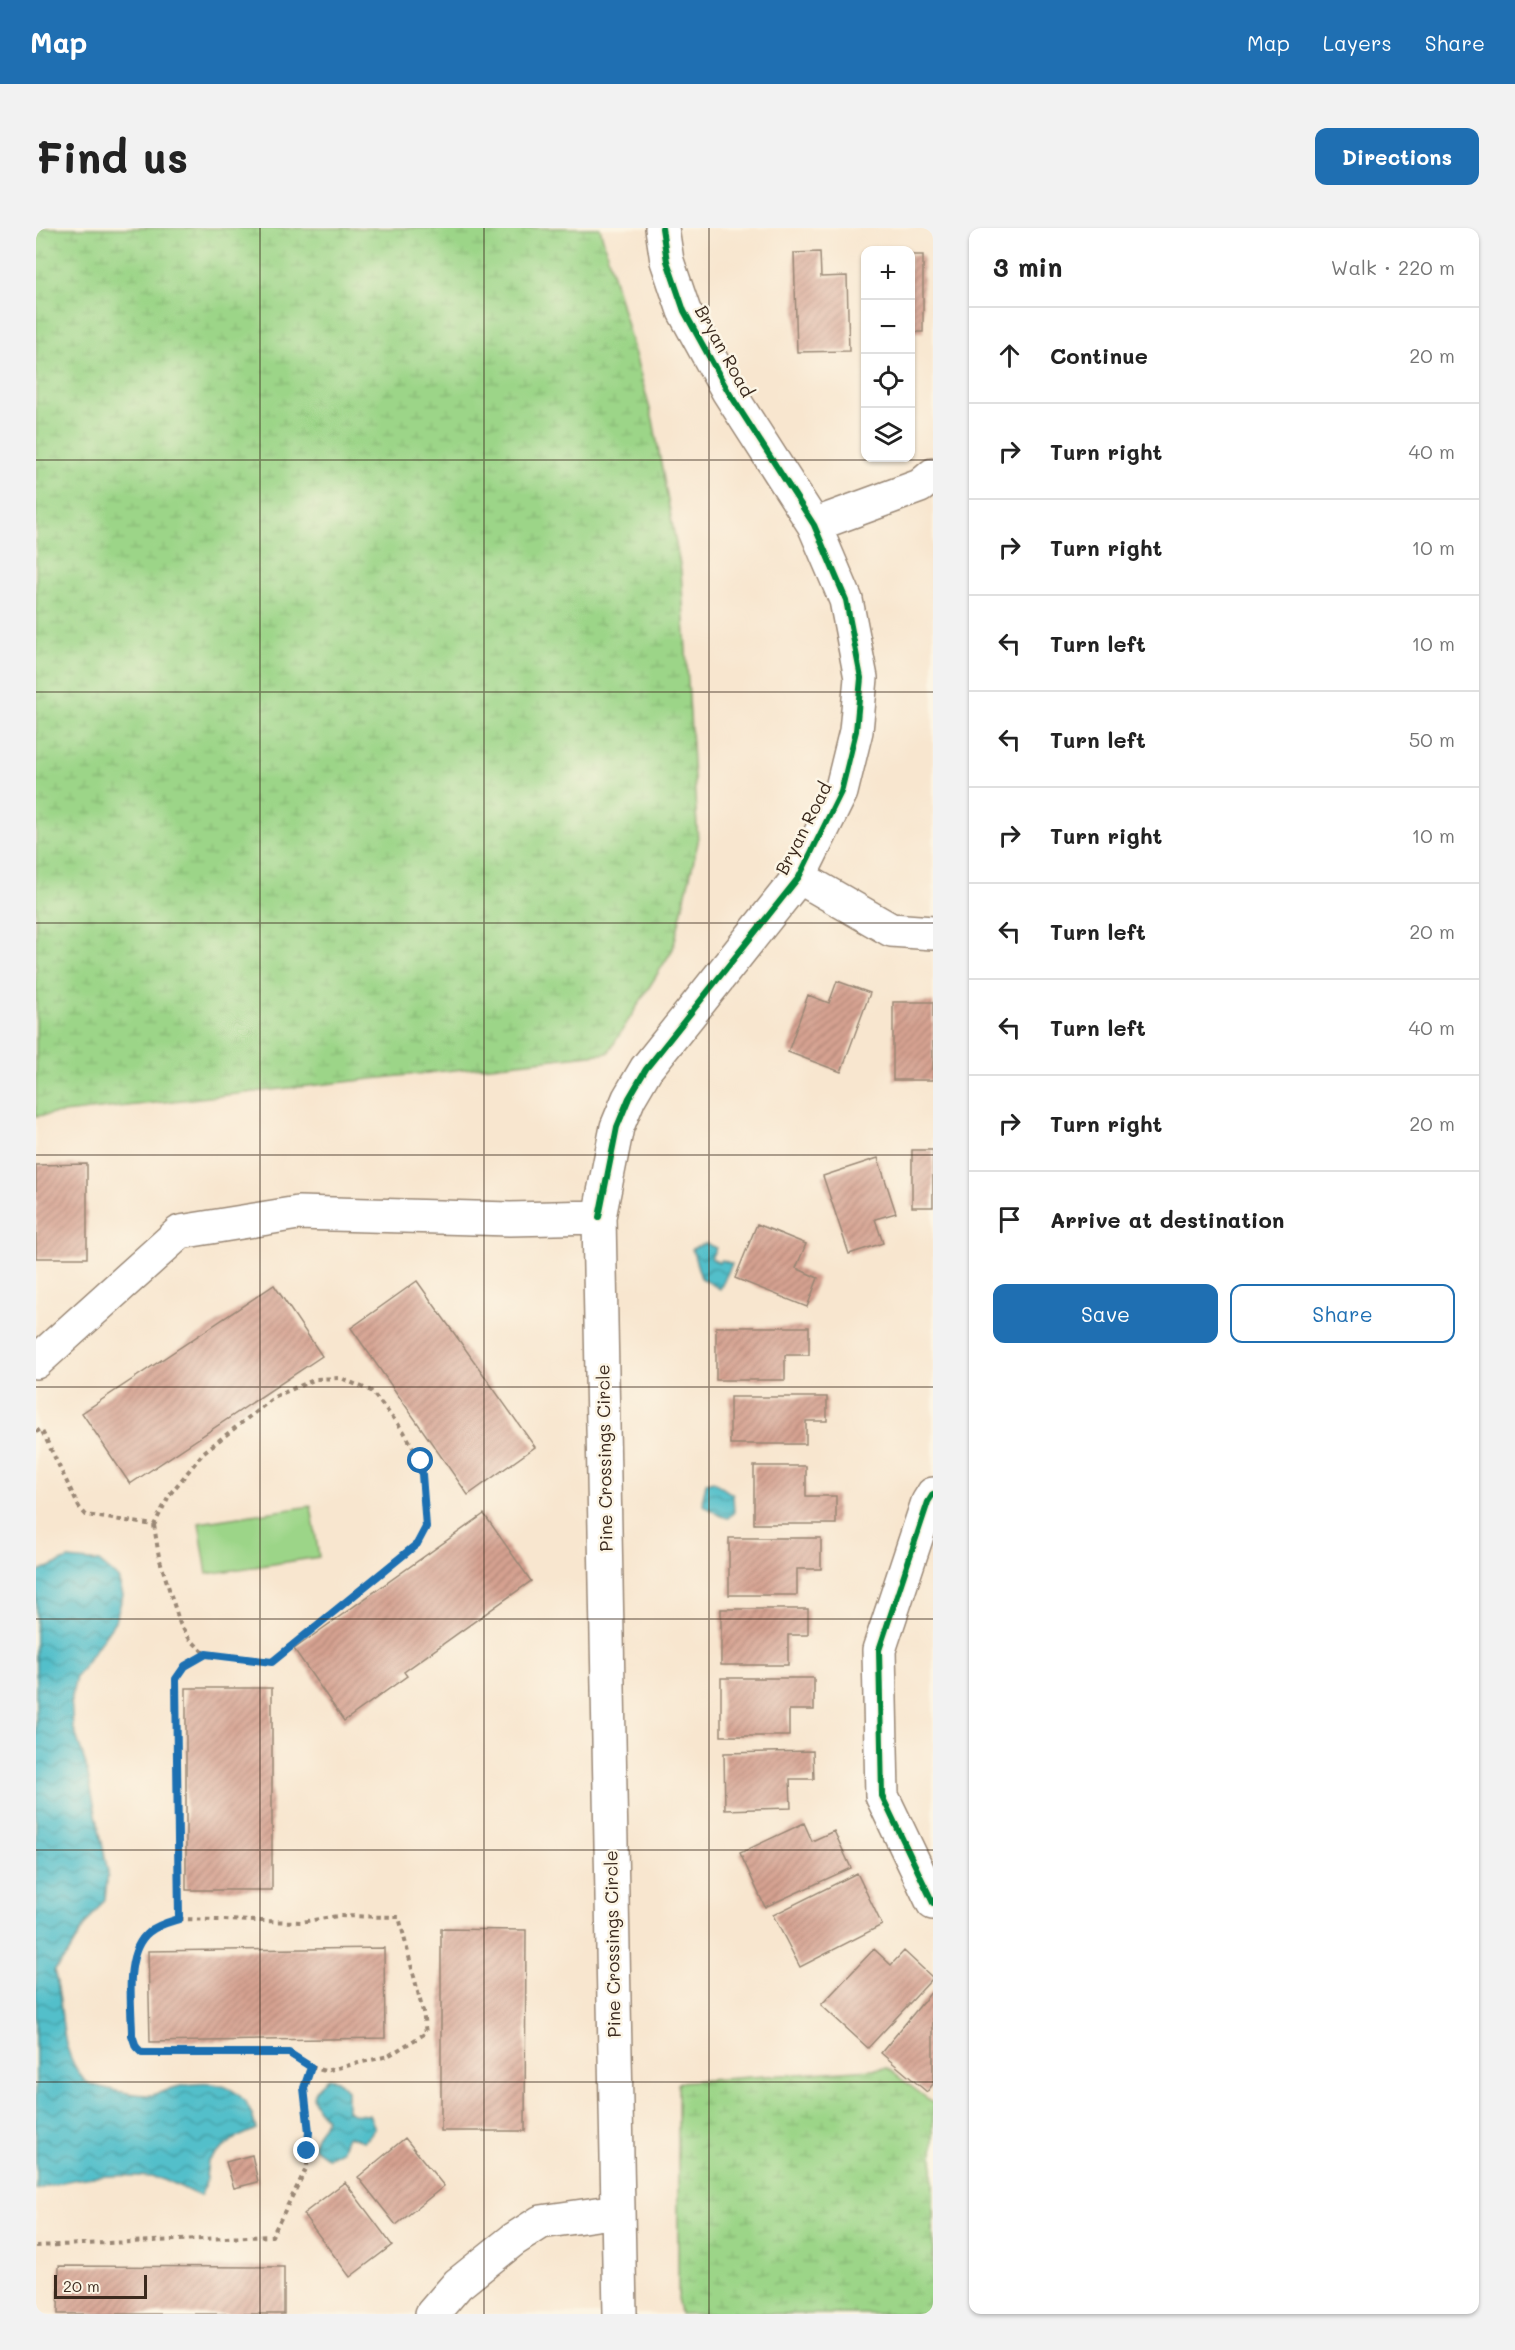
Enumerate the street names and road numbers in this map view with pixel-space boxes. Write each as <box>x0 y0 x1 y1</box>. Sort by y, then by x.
street label: Bryan Road <box>690 301 760 401</box>
street label: Bryan Road <box>769 777 837 879</box>
street label: Pine Crossings Circle <box>590 1364 618 1552</box>
street label: Pine Crossings Circle <box>598 1850 626 2038</box>

